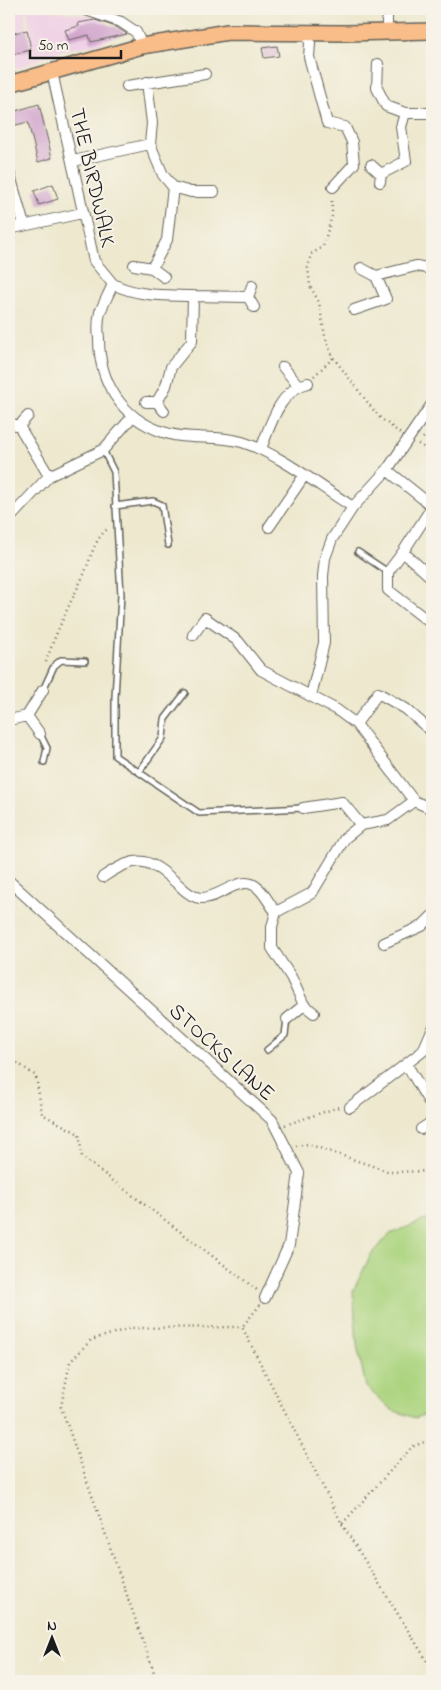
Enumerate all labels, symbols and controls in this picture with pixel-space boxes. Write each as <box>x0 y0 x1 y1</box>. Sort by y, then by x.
scale bar <box>30 28 121 60</box>
text: 50 m <box>38 35 69 57</box>
street label: THE BIRDWALK <box>60 105 123 251</box>
street label: STOCKS LANE <box>161 997 281 1110</box>
north arrow <box>28 1612 78 1662</box>
text: N <box>47 1616 57 1637</box>

